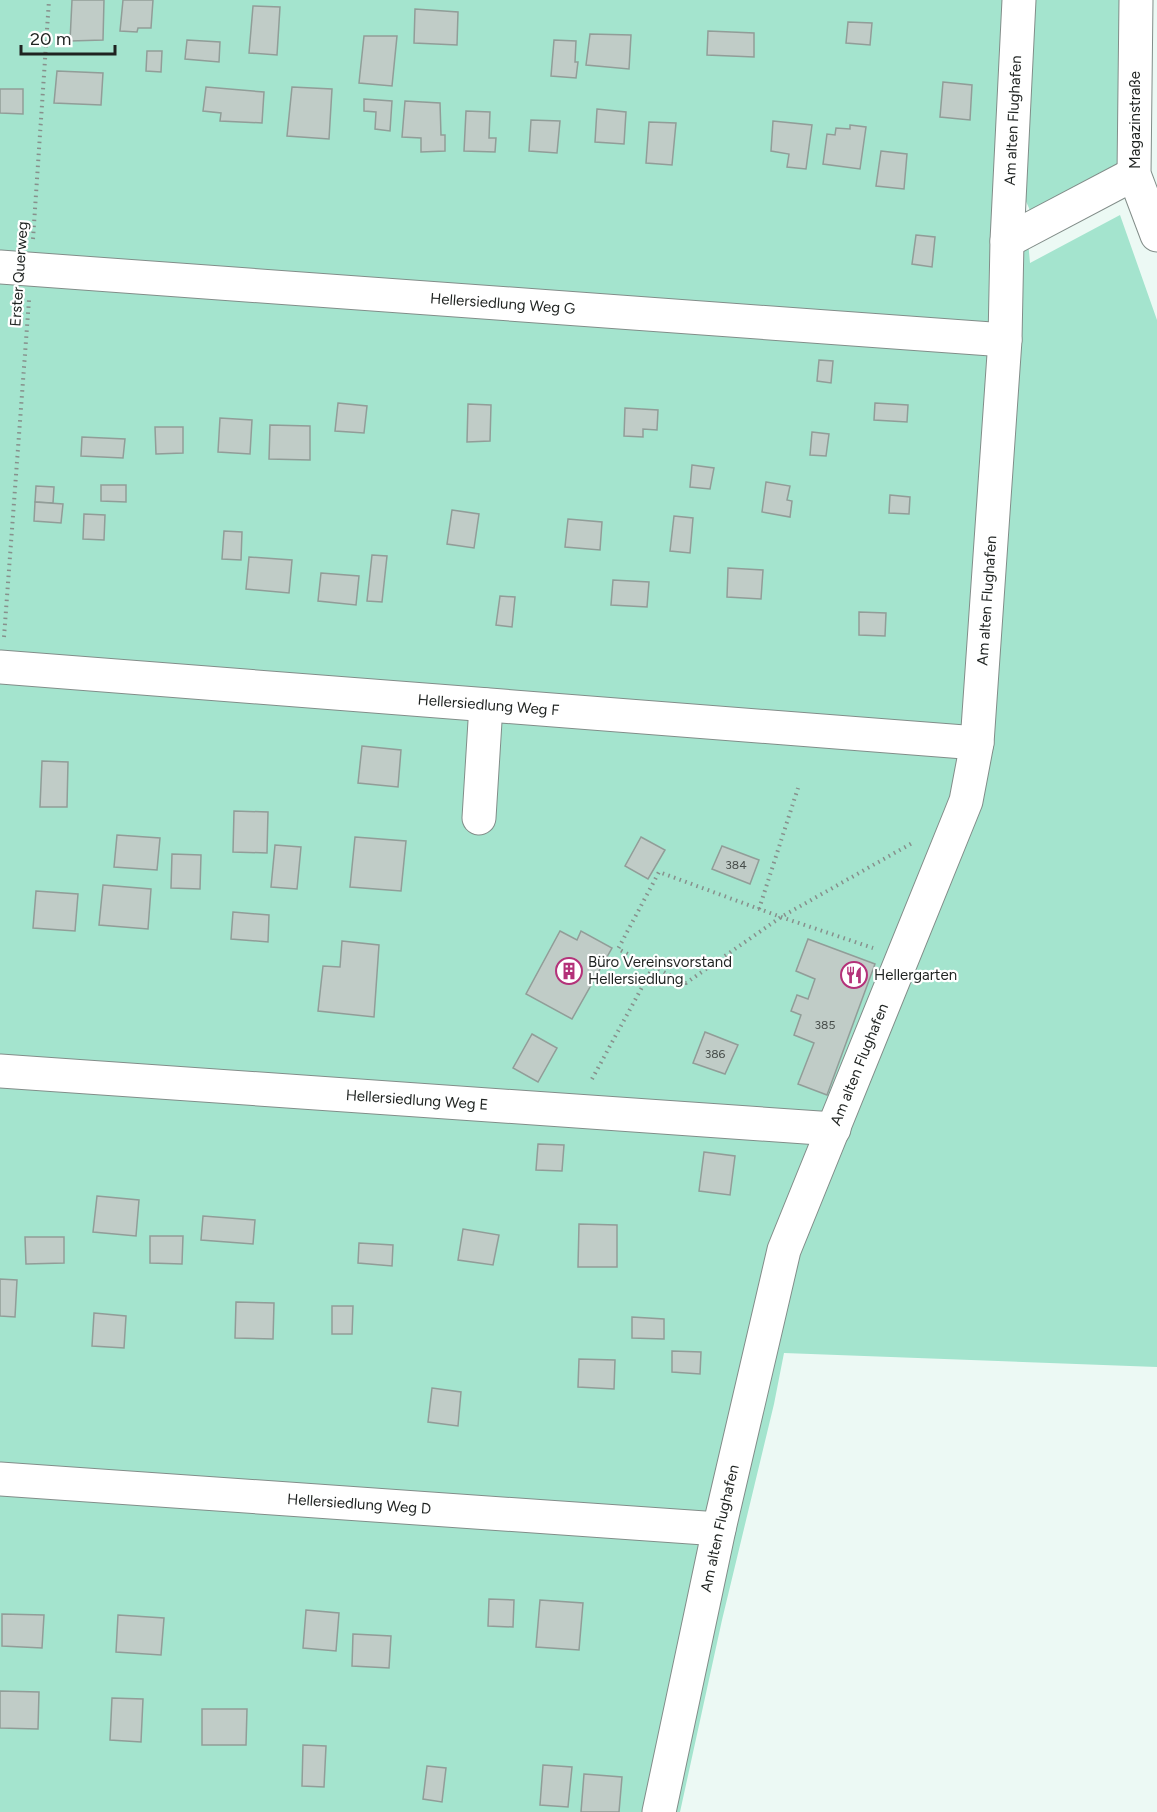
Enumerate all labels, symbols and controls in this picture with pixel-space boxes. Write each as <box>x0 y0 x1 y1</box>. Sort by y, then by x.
scale bar <box>21 18 116 56</box>
text: 20 m <box>30 28 71 50</box>
street label: Am alten Flughafen <box>1001 55 1025 186</box>
street label: Magazinstraße <box>1126 71 1144 169</box>
street label: Erster Querweg <box>6 221 32 327</box>
street label: Hellersiedlung Weg G <box>430 289 576 318</box>
street label: Am alten Flughafen <box>973 535 1000 666</box>
street label: Hellersiedlung Weg F <box>417 691 560 719</box>
house number: 384 <box>725 858 747 872</box>
place label: Büro Vereinsvorstand Hellersiedlung <box>588 953 732 988</box>
building icon: Büro Vereinsvorstand Hellersiedlung <box>554 956 584 986</box>
restaurant icon: Hellergarten <box>839 960 869 990</box>
place label: Hellergarten <box>874 966 957 984</box>
street label: Am alten Flughafen <box>826 1001 892 1128</box>
house number: 385 <box>815 1018 835 1032</box>
house number: 386 <box>705 1047 726 1061</box>
street label: Hellersiedlung Weg E <box>345 1086 489 1114</box>
street label: Am alten Flughafen <box>697 1463 743 1594</box>
street label: Hellersiedlung Weg D <box>287 1490 432 1518</box>

